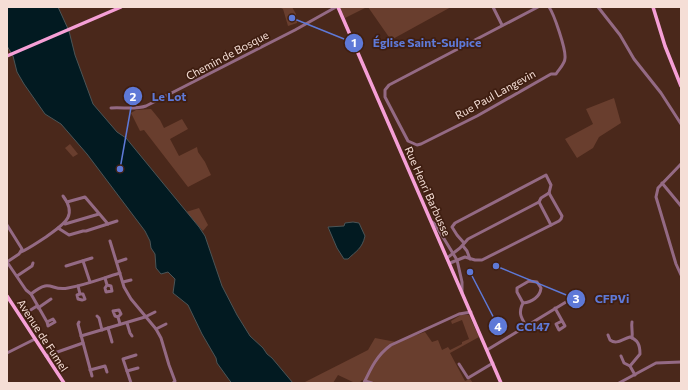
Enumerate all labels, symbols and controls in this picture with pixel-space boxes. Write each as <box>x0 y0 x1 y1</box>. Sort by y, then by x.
street label: Chemin de Bosque <box>183 28 271 82</box>
callout: Église Saint-Sulpice <box>344 31 489 55</box>
text: 1 <box>351 35 357 49</box>
text: Église Saint-Sulpice <box>373 35 481 49</box>
street label: Rue Paul Langevin <box>453 67 537 121</box>
callout: Le Lot <box>123 84 194 108</box>
text: 2 <box>130 89 137 103</box>
text: Le Lot <box>152 89 186 103</box>
street label: Rue Henri Barbusse <box>402 144 454 238</box>
callout: CFPVi <box>566 287 637 311</box>
text: 3 <box>573 291 580 305</box>
text: CFPVi <box>595 291 629 305</box>
street label: Avenue de Fumel <box>15 296 71 374</box>
callout: CCI47 <box>488 314 558 338</box>
text: 4 <box>494 319 502 333</box>
text: CCI47 <box>516 319 550 333</box>

